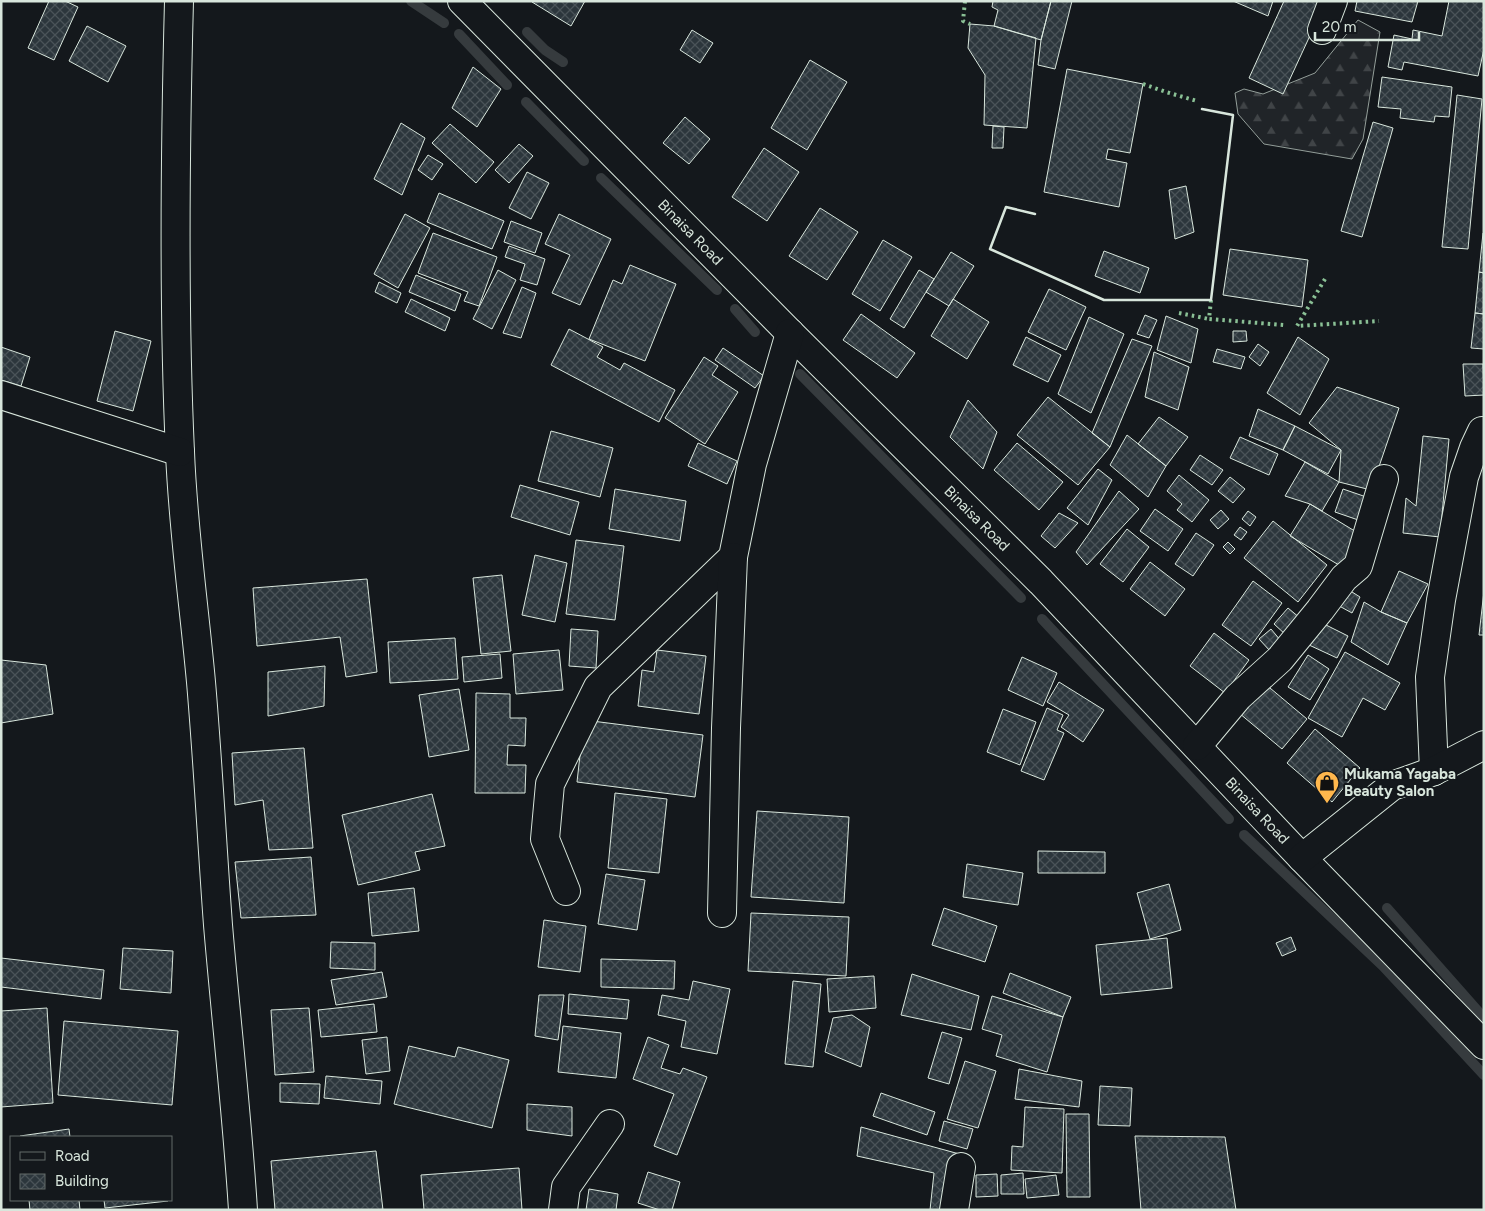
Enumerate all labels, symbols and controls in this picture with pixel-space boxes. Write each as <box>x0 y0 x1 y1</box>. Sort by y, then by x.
scale bar <box>1315 10 1419 42</box>
text: 20 m <box>1322 18 1356 36</box>
street label: Binaisa Road <box>654 196 727 269</box>
street label: Binaisa Road <box>940 482 1013 555</box>
place label: Mukama Yagaba Beauty Salon <box>1344 765 1456 800</box>
shop icon: Mukama Yagaba Beauty Salon <box>1314 770 1340 804</box>
street label: Binaisa Road <box>1221 774 1293 848</box>
legend <box>10 1136 172 1201</box>
text: Road <box>55 1147 90 1165</box>
text: Building <box>55 1172 109 1190</box>

